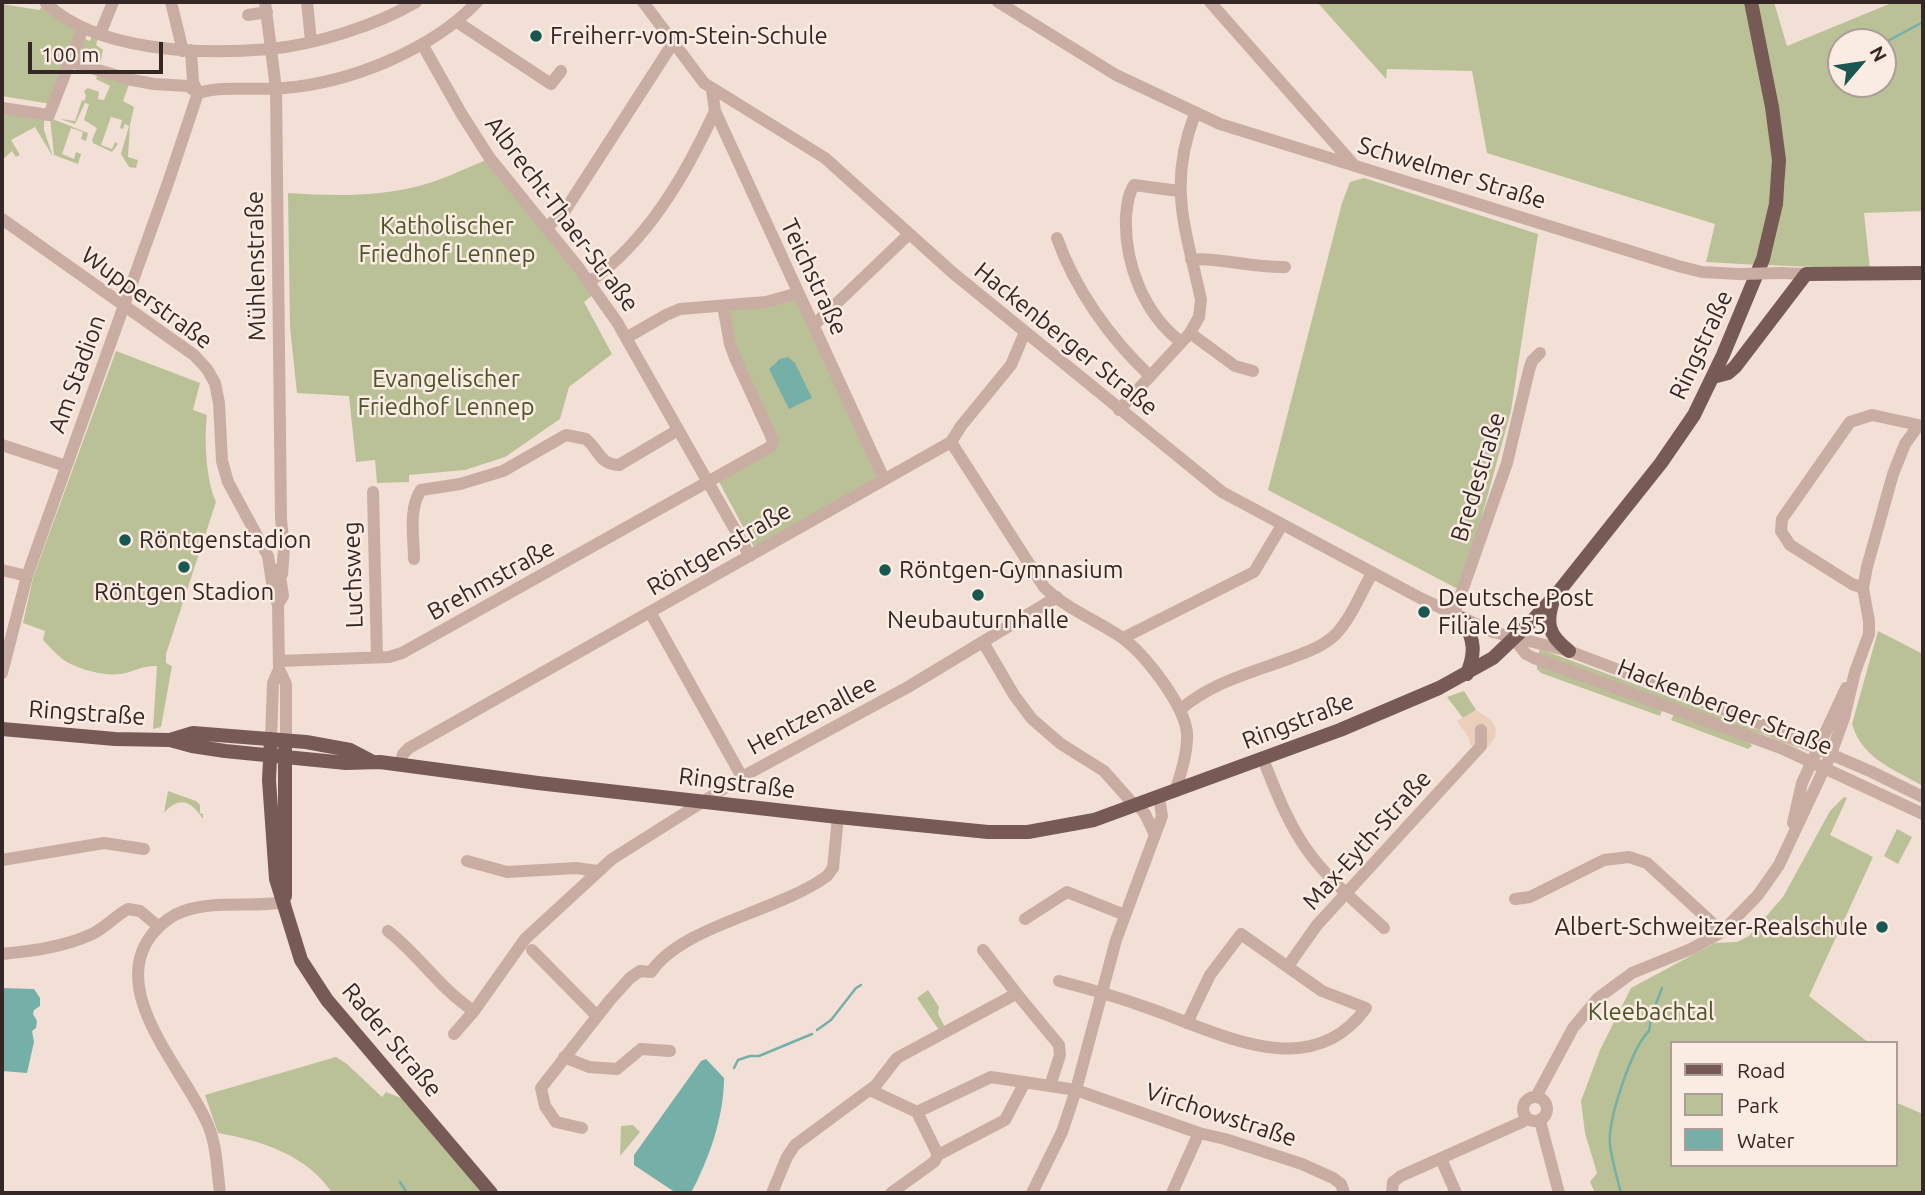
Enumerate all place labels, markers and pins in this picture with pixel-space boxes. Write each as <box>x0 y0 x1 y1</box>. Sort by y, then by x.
place label: Freiherr-vom-Stein-Schule <box>550 22 828 50</box>
marker: Freiherr-vom-Stein-Schule <box>528 28 544 44</box>
place label: Röntgenstadion <box>139 526 312 554</box>
marker: Röntgenstadion <box>117 532 133 548</box>
place label: Röntgen-Gymnasium <box>899 556 1123 584</box>
marker: Röntgen Stadion <box>176 559 192 575</box>
marker: Röntgen-Gymnasium <box>877 562 893 578</box>
place label: Röntgen Stadion <box>94 578 274 606</box>
place label: Deutsche Post Filiale 455 <box>1438 584 1593 640</box>
marker: Neubauturnhalle <box>970 587 986 603</box>
marker: Deutsche Post Filiale 455 <box>1416 604 1432 620</box>
place label: Neubauturnhalle <box>887 606 1069 634</box>
place label: Albert-Schweitzer-Realschule <box>1555 913 1868 941</box>
marker: Albert-Schweitzer-Realschule <box>1874 919 1890 935</box>

